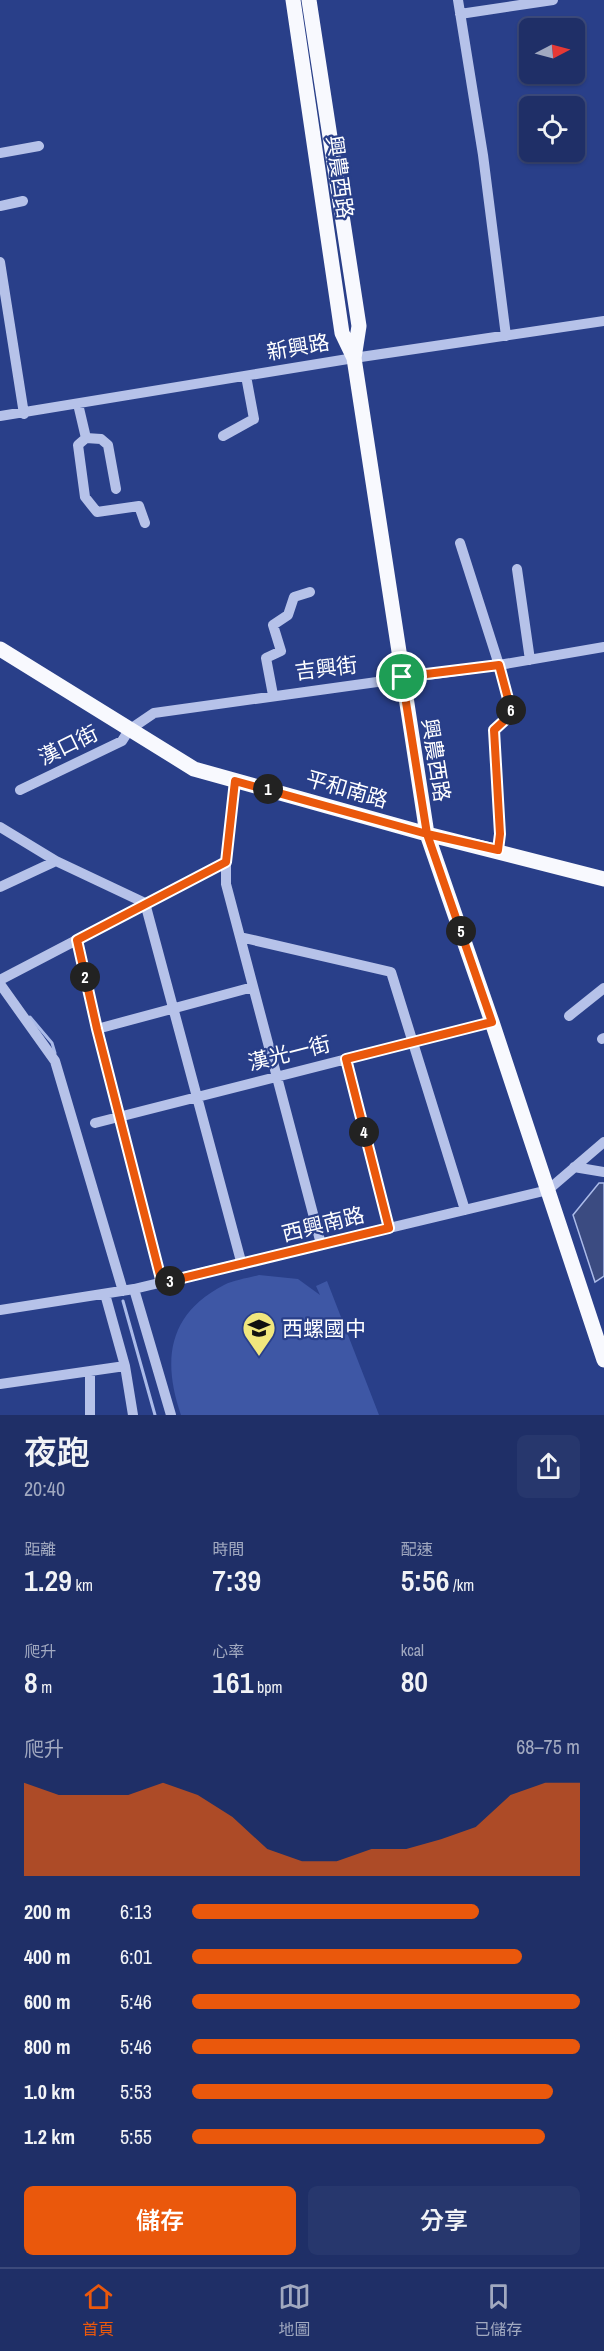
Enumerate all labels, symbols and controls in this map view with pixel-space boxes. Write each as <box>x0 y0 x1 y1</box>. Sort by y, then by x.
north arrow <box>519 18 585 84</box>
map controls <box>519 18 585 162</box>
button: locate <box>519 96 585 162</box>
street label: 興農西路 <box>320 133 360 221</box>
street label: 新興路 <box>264 327 332 367</box>
street label: 吉興街 <box>293 650 359 686</box>
pin <box>376 651 427 702</box>
icon: arrive <box>385 660 418 693</box>
pin: 6 <box>496 695 526 725</box>
text: 6 <box>507 699 515 721</box>
street label: 興農西路 <box>415 716 457 804</box>
street label: 漢口街 <box>33 718 103 772</box>
street label: 平和南路 <box>303 763 391 815</box>
pin: 1 <box>253 774 283 804</box>
text: 1 <box>264 778 272 800</box>
pin: 5 <box>446 916 476 946</box>
text: 5 <box>457 920 465 942</box>
pin: 2 <box>70 962 100 992</box>
text: 2 <box>81 966 89 988</box>
street label: 漢光一街 <box>245 1029 333 1077</box>
pin: 4 <box>349 1117 379 1147</box>
text: 4 <box>360 1121 368 1143</box>
street label: 西興南路 <box>279 1200 367 1248</box>
pin: 3 <box>155 1266 185 1296</box>
text: 3 <box>166 1270 174 1292</box>
school or university icon: 西螺國中 <box>241 1310 277 1357</box>
place label: 西螺國中 <box>282 1314 366 1343</box>
text: 夜跑 <box>24 1430 90 1474</box>
button: share <box>517 1435 580 1498</box>
text: 20:40 <box>24 1475 65 1502</box>
text: 距離 <box>24 1538 56 1560</box>
text: 時間 <box>212 1538 244 1560</box>
text: 配速 <box>401 1538 433 1560</box>
text: 1.29 <box>24 1560 72 1600</box>
text: 7:39 <box>212 1560 261 1600</box>
text: 5:56 <box>401 1560 449 1600</box>
text: km <box>72 1574 93 1596</box>
text: /km <box>449 1574 474 1596</box>
text: kcal <box>401 1639 424 1661</box>
text: 爬升 <box>24 1640 56 1662</box>
text: 心率 <box>212 1640 244 1662</box>
text: 80 <box>401 1661 428 1701</box>
text: 8 <box>24 1662 38 1702</box>
text: 161 <box>212 1662 253 1702</box>
text: m <box>38 1676 52 1698</box>
text: bpm <box>253 1676 283 1698</box>
text: 68–75 m <box>516 1733 580 1760</box>
text: 爬升 <box>24 1735 64 1762</box>
text: 200 m <box>24 1898 71 1925</box>
text: 6:13 <box>120 1898 152 1925</box>
text: 400 m <box>24 1943 71 1970</box>
text: 6:01 <box>120 1943 152 1970</box>
text: 600 m <box>24 1988 71 2015</box>
text: 5:46 <box>120 1988 152 2015</box>
text: 800 m <box>24 2033 71 2060</box>
text: 5:46 <box>120 2033 152 2060</box>
text: 1.0 km <box>24 2078 75 2105</box>
text: 5:53 <box>120 2078 152 2105</box>
text: 1.2 km <box>24 2123 75 2150</box>
text: 5:55 <box>120 2123 152 2150</box>
button: 儲存 <box>24 2186 296 2255</box>
button: 分享 <box>308 2186 580 2255</box>
tab: 首頁 <box>82 2280 115 2340</box>
tab: 地圖 <box>278 2280 311 2340</box>
tab: 已儲存 <box>474 2280 522 2340</box>

